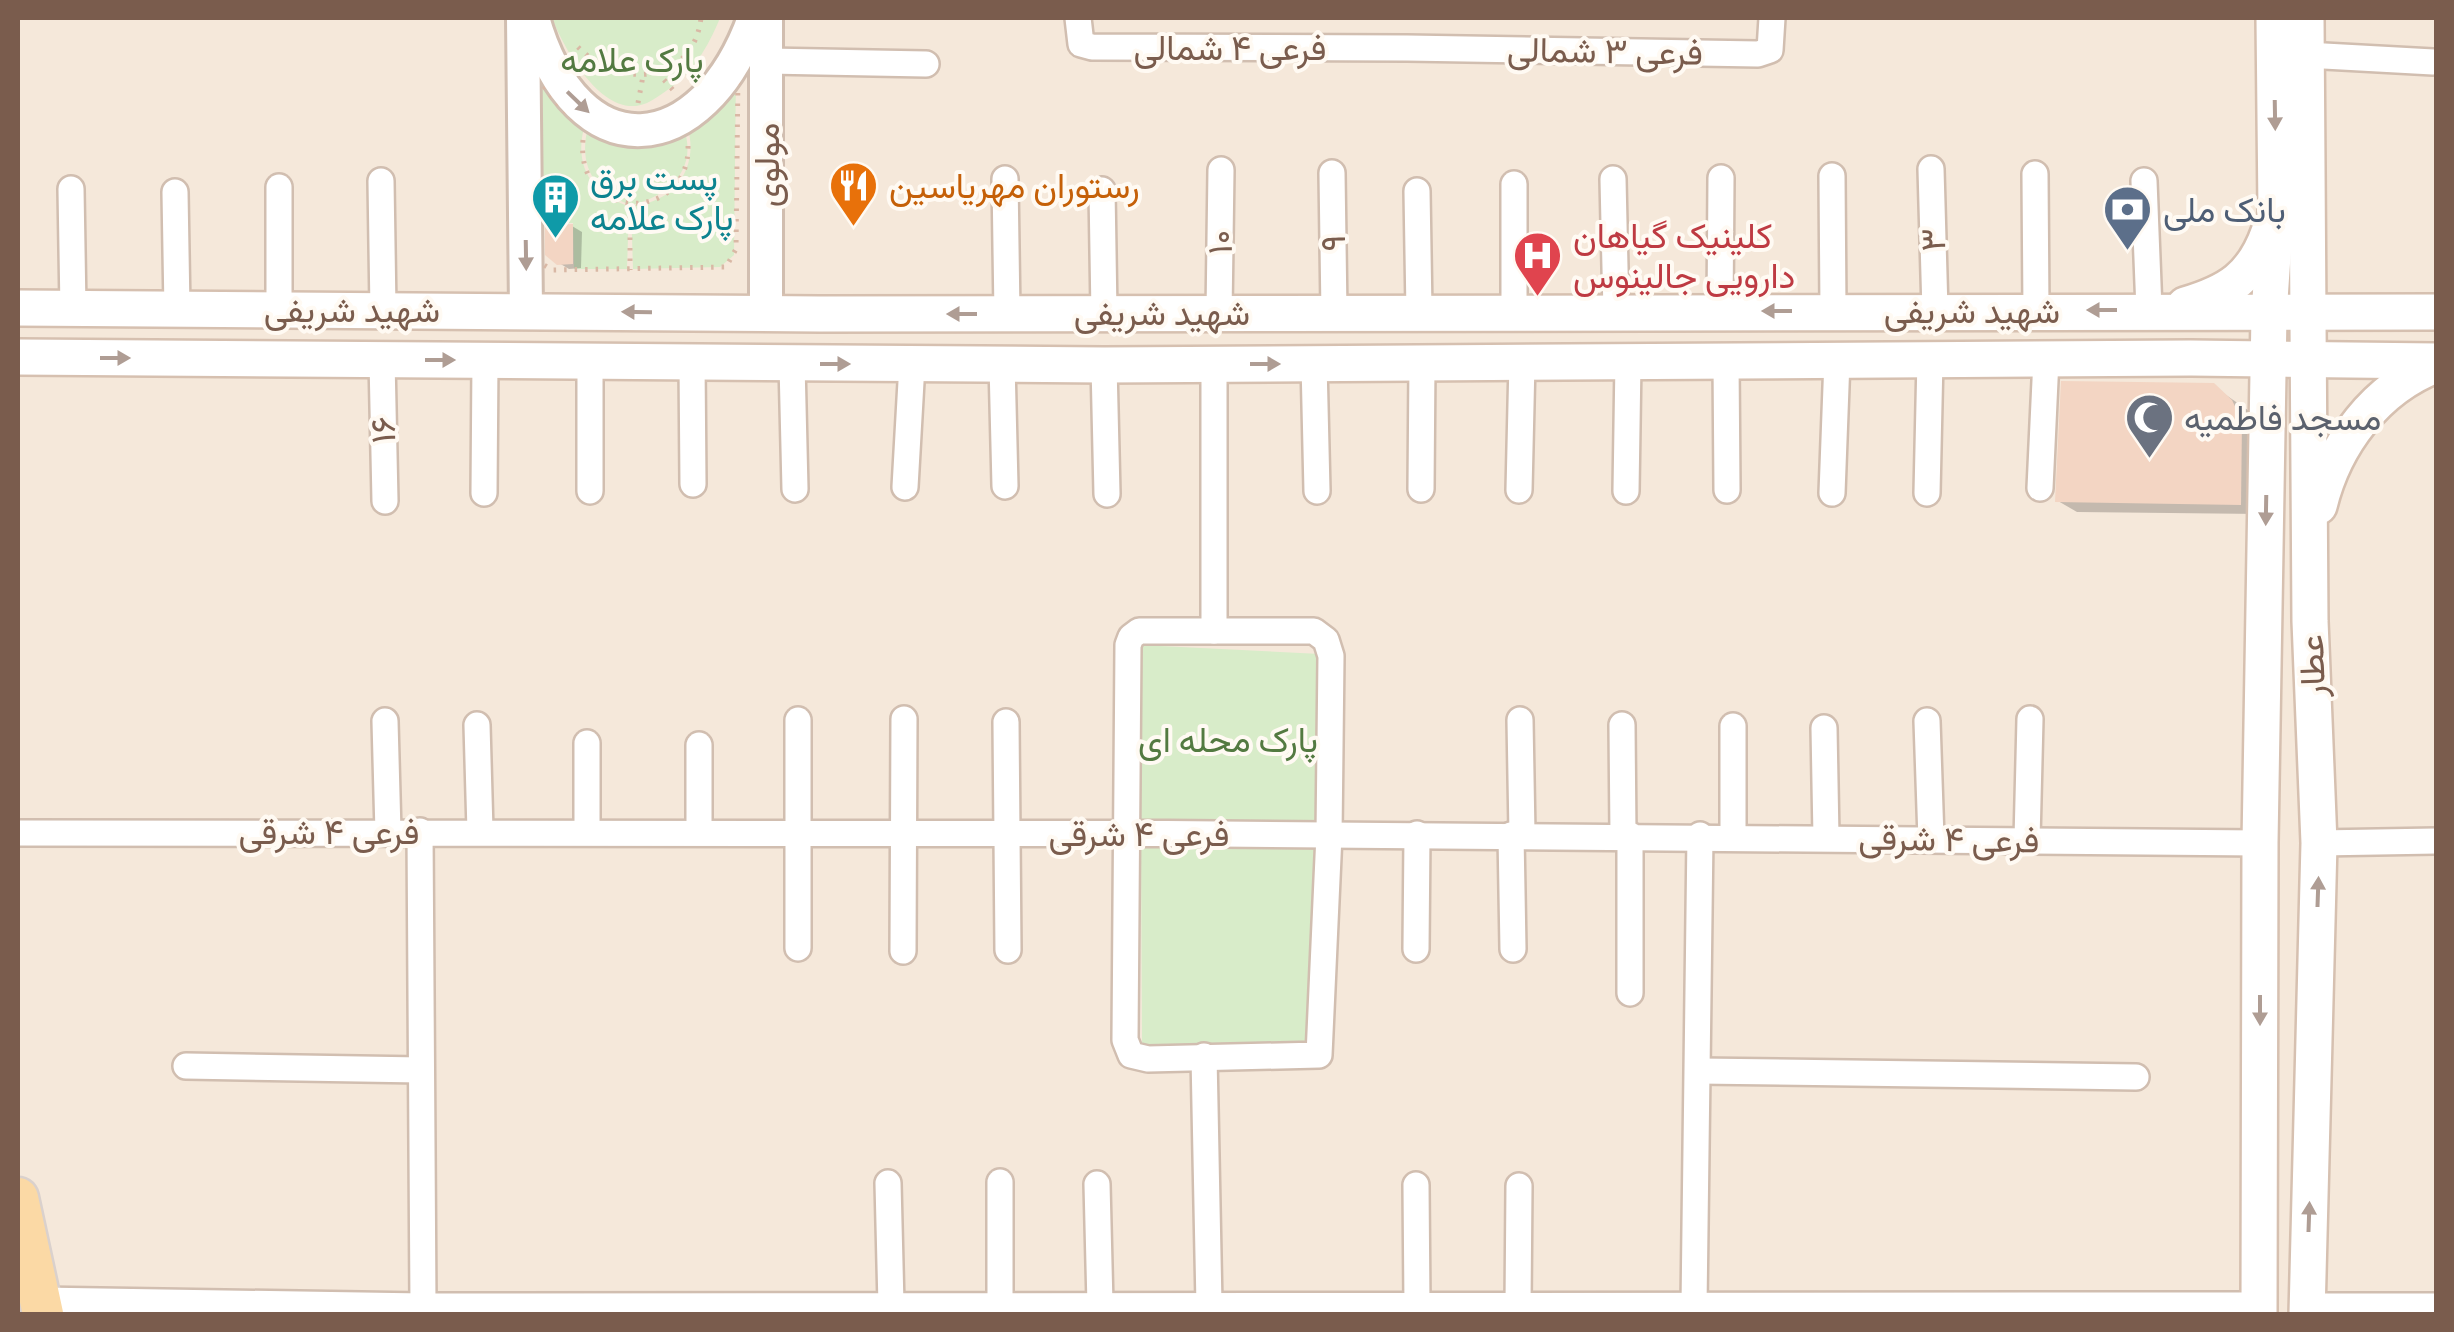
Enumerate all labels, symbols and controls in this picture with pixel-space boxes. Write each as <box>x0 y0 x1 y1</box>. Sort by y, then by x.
street label: فرعی ۴ شمالی <box>1133 26 1327 70</box>
street label: فرعی ۳ شمالی <box>1507 27 1703 75</box>
park label: پارک علامه <box>560 38 704 84</box>
one-way arrow <box>566 90 590 114</box>
one-way arrow <box>2267 99 2283 131</box>
street label: مولوی <box>745 123 789 207</box>
place label: پست برق پارک علامه <box>590 156 733 242</box>
restaurant icon: رستوران مهریاسین <box>828 160 880 228</box>
place label: رستوران مهریاسین <box>889 164 1140 208</box>
building icon: پست برق پارک علامه <box>529 172 581 240</box>
bank icon: بانک ملی <box>2102 184 2154 252</box>
place label: بانک ملی <box>2163 188 2286 231</box>
place label: کلینیک گیاهان دارویی جالینوس <box>1573 214 1795 298</box>
street label: ۳ <box>1911 228 1954 252</box>
street label: ۱۰ <box>1198 229 1241 255</box>
hospital icon: کلینیک گیاهان دارویی جالینوس <box>1512 230 1564 298</box>
street label: ۹ <box>1311 235 1354 251</box>
one-way arrow <box>518 239 534 271</box>
street label: شهید شریفی <box>264 288 440 332</box>
street label: شهید شریفی <box>1884 289 2060 333</box>
street label: شهید شریفی <box>1074 291 1250 335</box>
one-way arrow <box>2085 303 2117 319</box>
one-way arrow <box>620 304 652 320</box>
one-way arrow <box>1760 304 1792 320</box>
one-way arrow <box>945 306 977 322</box>
one-way arrow <box>99 350 131 366</box>
one-way arrow <box>424 352 456 368</box>
one-way arrow <box>1249 355 1281 371</box>
one-way arrow <box>819 356 851 372</box>
mosque icon: مسجد فاطمیه <box>2123 392 2175 460</box>
place label: مسجد فاطمیه <box>2184 396 2381 439</box>
street label: ۱۶ <box>361 416 404 444</box>
one-way arrow <box>2258 494 2274 526</box>
street label: عطار <box>2289 634 2335 699</box>
park label: پارک محله ای <box>1138 718 1318 764</box>
street label: فرعی ۴ شرقی <box>239 810 419 854</box>
street label: فرعی ۴ شرقی <box>1049 812 1229 856</box>
street label: فرعی ۴ شرقی <box>1858 815 2040 863</box>
one-way arrow <box>2310 876 2326 908</box>
one-way arrow <box>2252 994 2268 1026</box>
one-way arrow <box>2301 1201 2317 1233</box>

